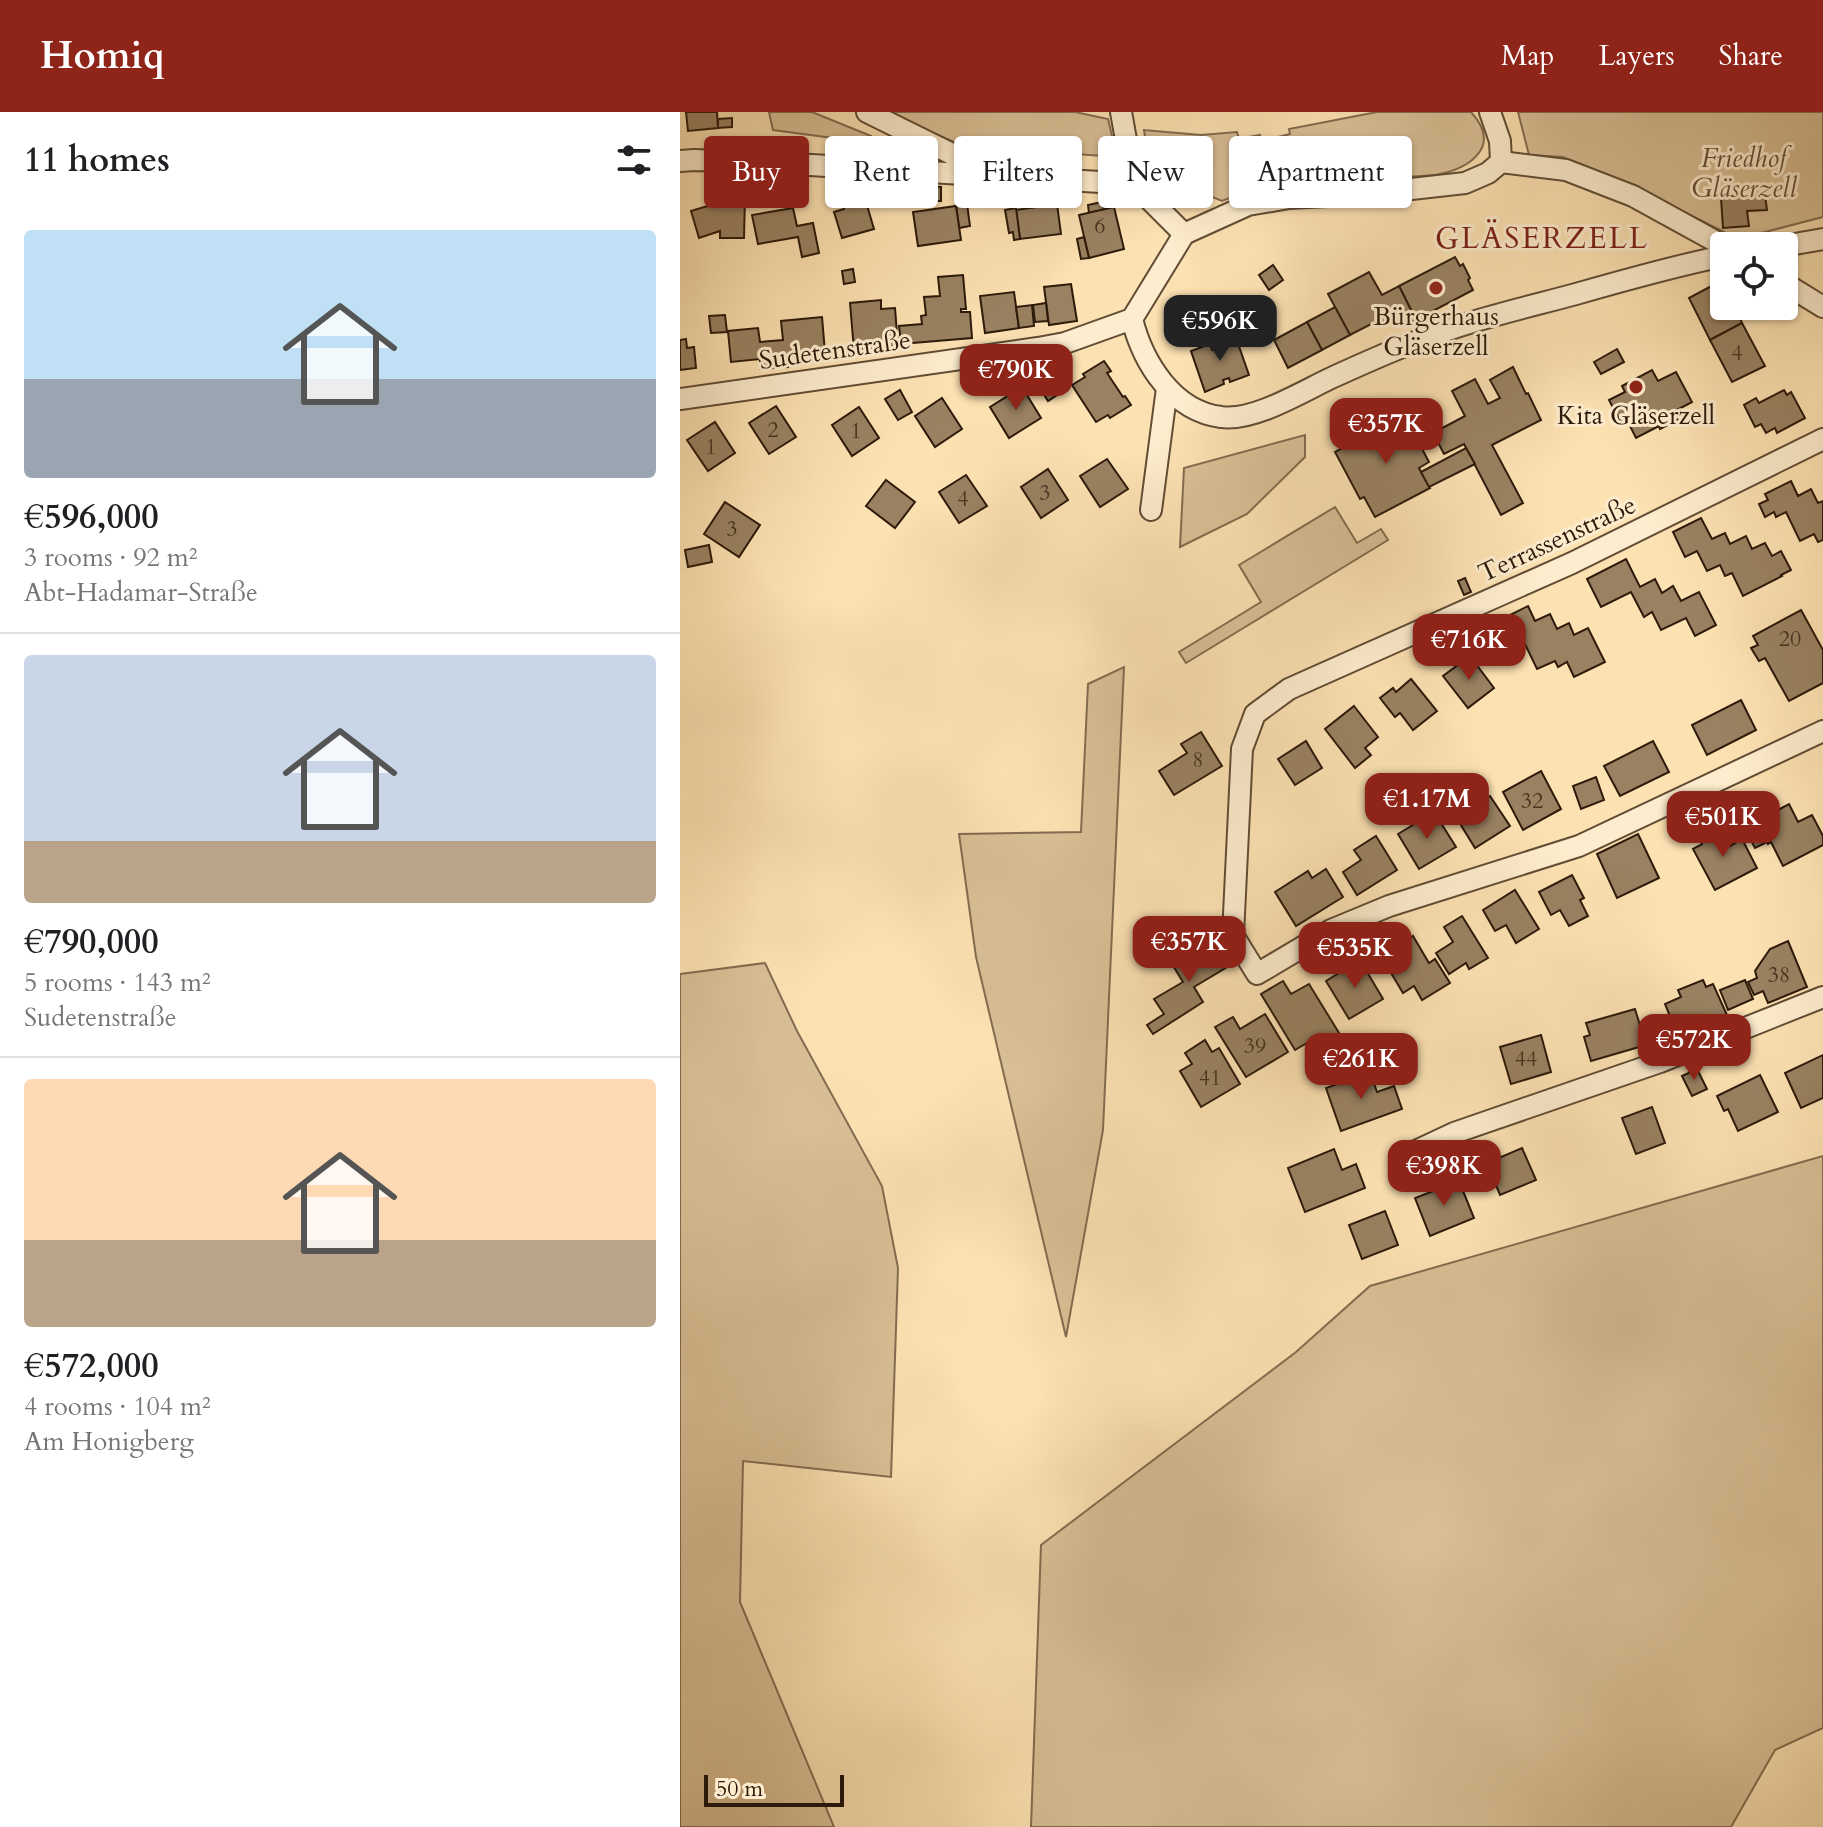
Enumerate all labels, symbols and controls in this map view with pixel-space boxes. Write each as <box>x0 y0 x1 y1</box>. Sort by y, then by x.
text: Homiq <box>40 30 164 82</box>
text: Map <box>1501 37 1554 75</box>
text: Layers <box>1598 37 1675 75</box>
text: Share <box>1719 37 1783 75</box>
chip: Buy <box>704 136 809 208</box>
chip: Rent <box>825 136 938 208</box>
chip: Filters <box>954 136 1082 208</box>
chip: New <box>1098 136 1213 208</box>
chip: Apartment <box>1229 136 1412 208</box>
text: 11 homes <box>24 137 170 183</box>
icon: filters <box>612 138 656 182</box>
park label: Friedhof Gläserzell <box>1691 141 1797 206</box>
house number: 6 <box>1094 211 1106 241</box>
district label: GLÄSERZELL <box>1435 218 1649 259</box>
map controls <box>1710 232 1798 320</box>
button: locate <box>1710 232 1798 320</box>
marker: Bürgerhaus Gläserzell <box>1427 279 1445 297</box>
icon: home <box>268 282 412 426</box>
pin: €596K <box>1164 295 1276 363</box>
place label: Bürgerhaus Gläserzell <box>1373 299 1499 364</box>
text: €596K <box>1182 303 1258 338</box>
street label: Sudetenstraße <box>757 322 913 378</box>
house number: 4 <box>1731 338 1743 368</box>
pin: €790K <box>960 344 1072 412</box>
text: €790K <box>978 352 1054 387</box>
marker: Kita Gläserzell <box>1627 378 1645 396</box>
pin: €357K <box>1330 398 1442 466</box>
place label: Kita Gläserzell <box>1557 398 1716 433</box>
text: €357K <box>1348 406 1424 441</box>
house number: 2 <box>767 415 779 445</box>
house number: 1 <box>850 416 862 446</box>
house number: 1 <box>705 432 717 462</box>
house number: 3 <box>1039 478 1051 508</box>
house number: 4 <box>957 484 969 514</box>
street label: Terrassenstraße <box>1473 487 1641 591</box>
text: €596,000 <box>24 494 159 540</box>
house number: 3 <box>726 514 738 544</box>
text: 3 rooms · 92 m² <box>24 540 197 575</box>
text: Abt-Hadamar-Straße <box>24 575 258 610</box>
pin: €716K <box>1413 614 1525 682</box>
text: €716K <box>1431 622 1507 657</box>
house number: 20 <box>1779 624 1801 654</box>
icon: home <box>268 707 412 851</box>
house number: 8 <box>1192 745 1204 775</box>
pin: €1.17M <box>1362 773 1492 841</box>
text: €1.17M <box>1383 781 1471 816</box>
house number: 32 <box>1521 786 1543 816</box>
pin: €501K <box>1667 791 1779 859</box>
text: €501K <box>1685 799 1761 834</box>
pin: €357K <box>1133 916 1245 984</box>
text: €790,000 <box>24 919 159 965</box>
pin: €535K <box>1299 922 1411 990</box>
text: €357K <box>1151 924 1227 959</box>
text: €535K <box>1317 930 1393 965</box>
house number: 38 <box>1768 960 1790 990</box>
text: 5 rooms · 143 m² <box>24 965 211 1000</box>
text: Sudetenstraße <box>24 1000 177 1035</box>
pin: €572K <box>1638 1014 1750 1082</box>
text: €572K <box>1656 1022 1732 1057</box>
house number: 39 <box>1244 1031 1266 1061</box>
pin: €261K <box>1305 1033 1417 1101</box>
text: €261K <box>1323 1041 1399 1076</box>
house number: 44 <box>1515 1044 1537 1074</box>
house number: 41 <box>1199 1063 1221 1093</box>
icon: home <box>268 1131 412 1275</box>
pin: €398K <box>1388 1140 1500 1208</box>
text: €398K <box>1406 1148 1482 1183</box>
text: €572,000 <box>24 1343 159 1389</box>
text: 4 rooms · 104 m² <box>24 1389 211 1424</box>
text: Am Honigberg <box>24 1424 194 1459</box>
scale bar <box>704 1771 844 1807</box>
text: 50 m <box>716 1774 763 1804</box>

